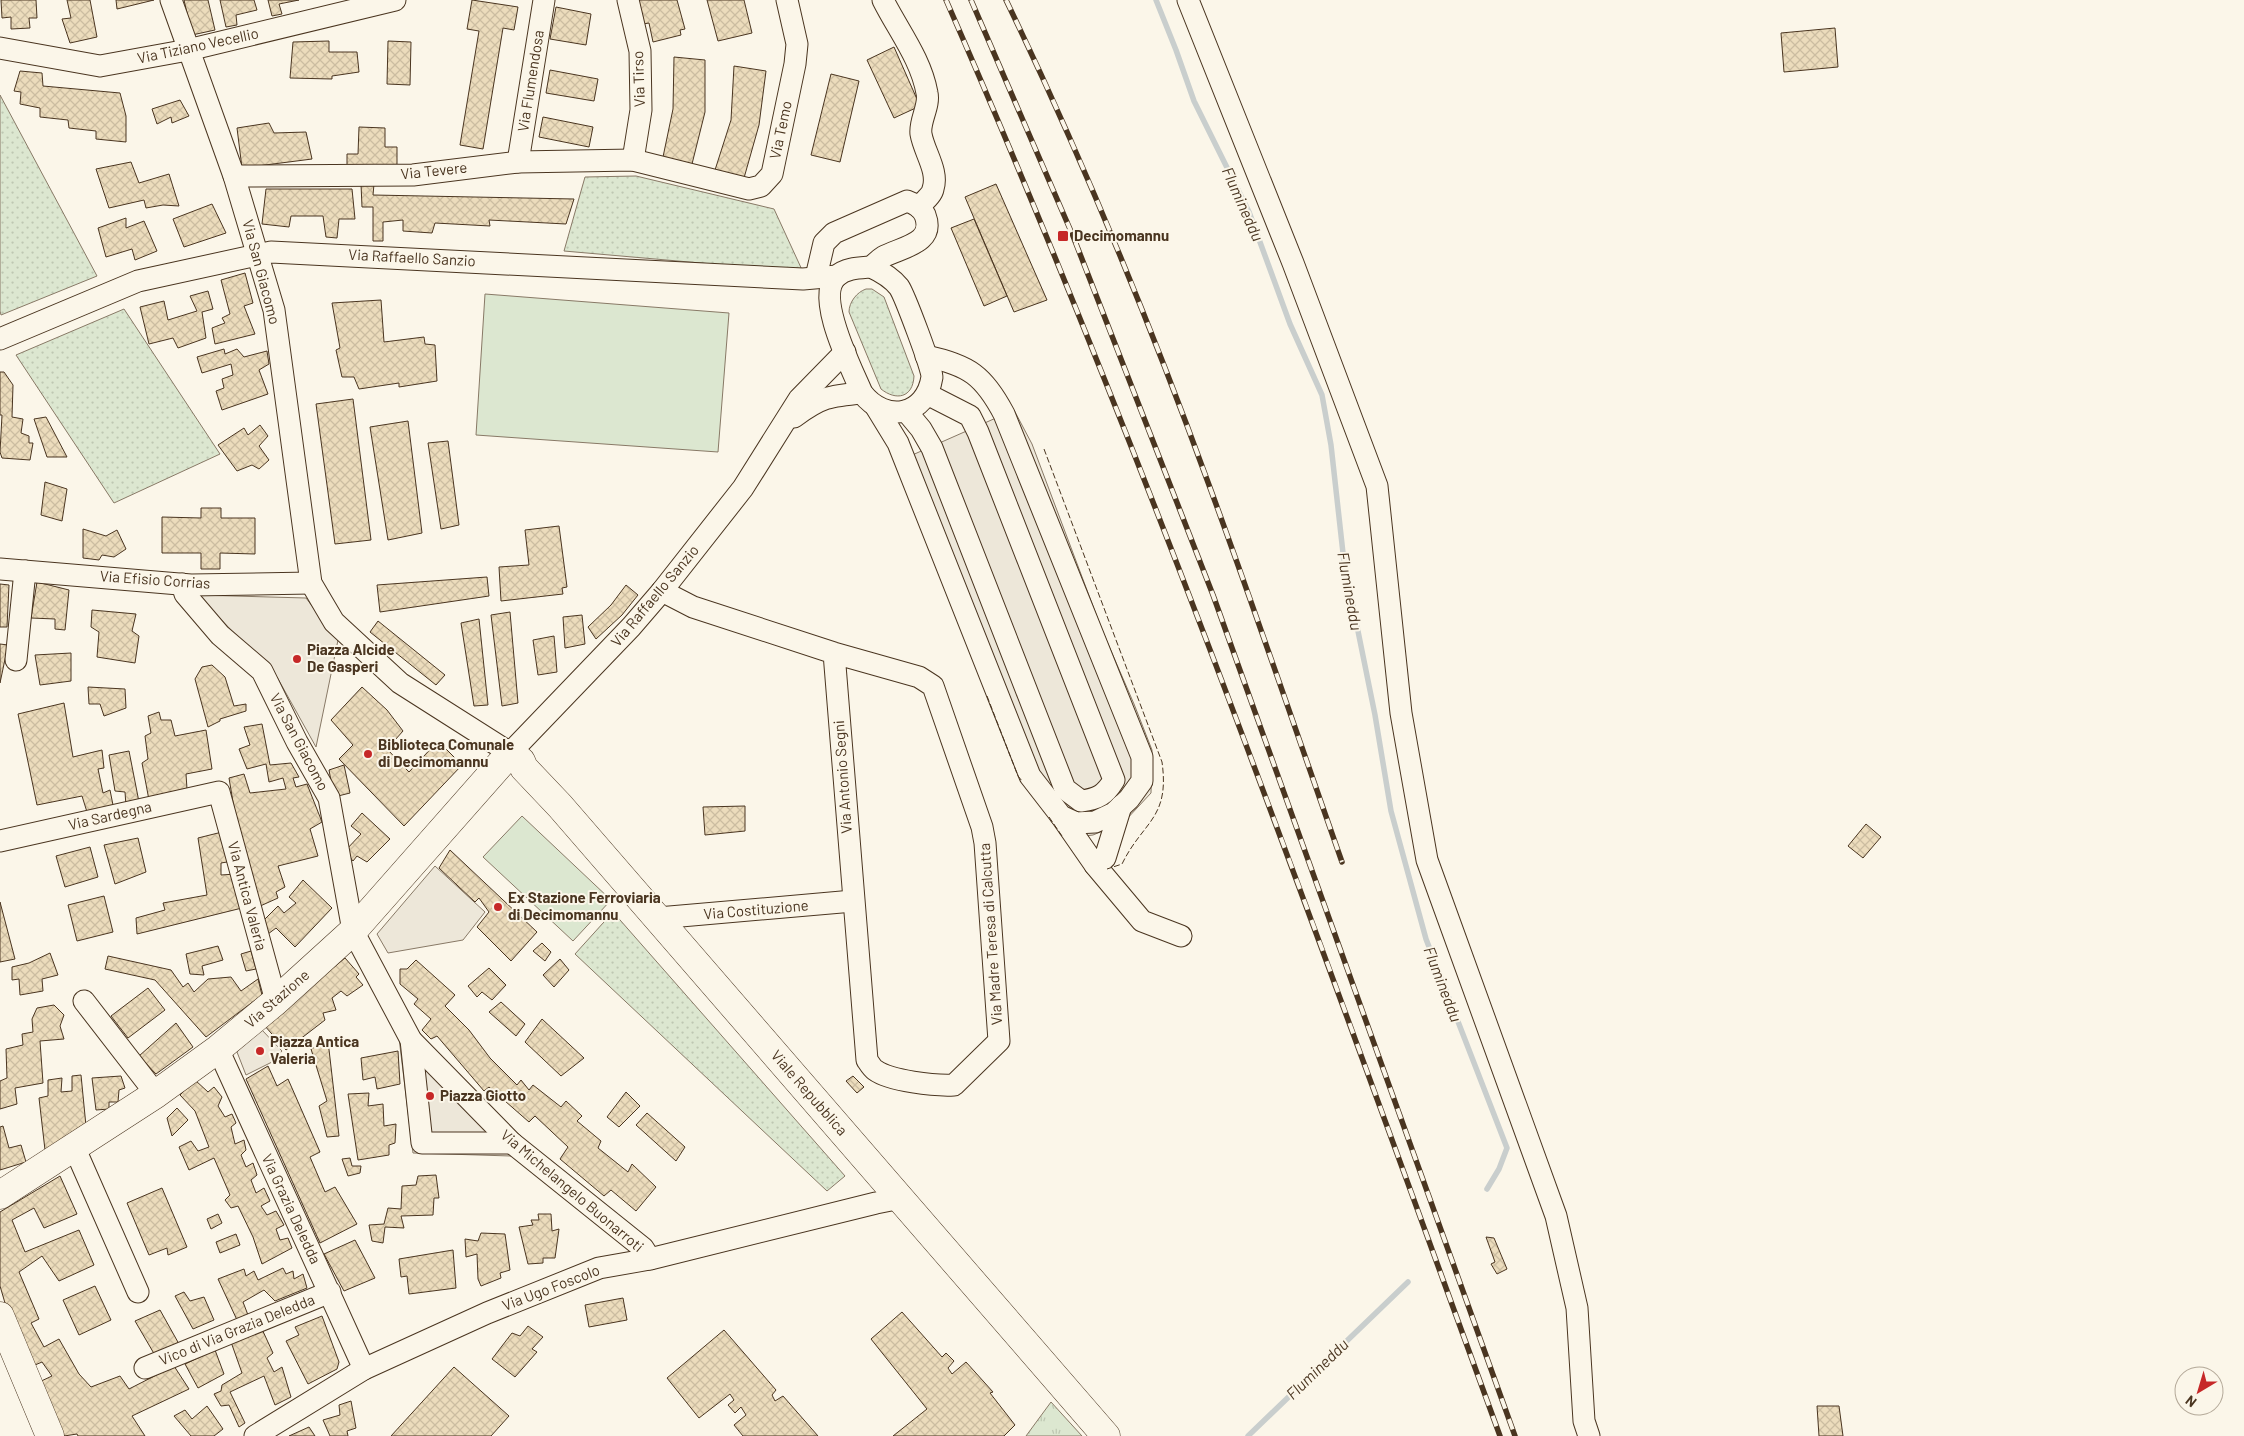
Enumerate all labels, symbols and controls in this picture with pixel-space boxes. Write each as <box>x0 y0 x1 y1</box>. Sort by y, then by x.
street label: Via Tiziano Vecellio <box>135 23 260 67</box>
street label: Via Flumendosa <box>513 29 547 133</box>
street label: Via Tirso <box>628 51 648 107</box>
street label: Via Temo <box>765 99 795 161</box>
street label: Via Tevere <box>400 158 468 182</box>
water label: Flumineddu <box>1219 164 1268 244</box>
street label: Via San Giacomo <box>239 217 285 326</box>
place label: Decimomannu <box>1074 226 1169 244</box>
marker: Decimomannu <box>1056 229 1070 243</box>
street label: Via Raffaello Sanzio <box>348 245 476 269</box>
street label: Via Raffaello Sanzio <box>606 541 702 650</box>
water label: Flumineddu <box>1334 550 1367 632</box>
street label: Via Efisio Corrias <box>99 566 211 592</box>
place label: Piazza Alcide De Gasperi <box>307 640 395 675</box>
marker: Piazza Alcide De Gasperi <box>291 653 303 665</box>
street label: Via San Giacomo <box>267 690 333 793</box>
street label: Via Antonio Segni <box>829 720 855 834</box>
place label: Biblioteca Comunale di Decimomannu <box>378 735 514 770</box>
marker: Biblioteca Comunale di Decimomannu <box>362 748 374 760</box>
street label: Via Sardegna <box>66 797 153 833</box>
street label: Via Antica Valeria <box>225 839 271 952</box>
street label: Via Madre Teresa di Calcutta <box>975 842 1005 1026</box>
place label: Ex Stazione Ferroviaria di Decimomannu <box>508 888 661 923</box>
street label: Via Costituzione <box>703 895 809 923</box>
marker: Ex Stazione Ferroviaria di Decimomannu <box>492 901 504 913</box>
water label: Flumineddu <box>1420 943 1467 1024</box>
street label: Via Stazione <box>240 965 312 1031</box>
place label: Piazza Antica Valeria <box>270 1032 359 1067</box>
marker: Piazza Antica Valeria <box>254 1045 266 1057</box>
street label: Viale Repubblica <box>768 1046 852 1139</box>
place label: Piazza Giotto <box>440 1086 526 1104</box>
marker: Piazza Giotto <box>424 1090 436 1102</box>
street label: Via Michelangelo Buonarroti <box>498 1125 648 1255</box>
street label: Via Grazia Deledda <box>258 1151 325 1267</box>
street label: Via Ugo Foscolo <box>499 1260 602 1314</box>
street label: Vico di Via Grazia Deledda <box>156 1290 317 1369</box>
water label: Flumineddu <box>1282 1334 1352 1403</box>
north arrow <box>2174 1366 2224 1416</box>
text: N <box>2182 1392 2200 1411</box>

